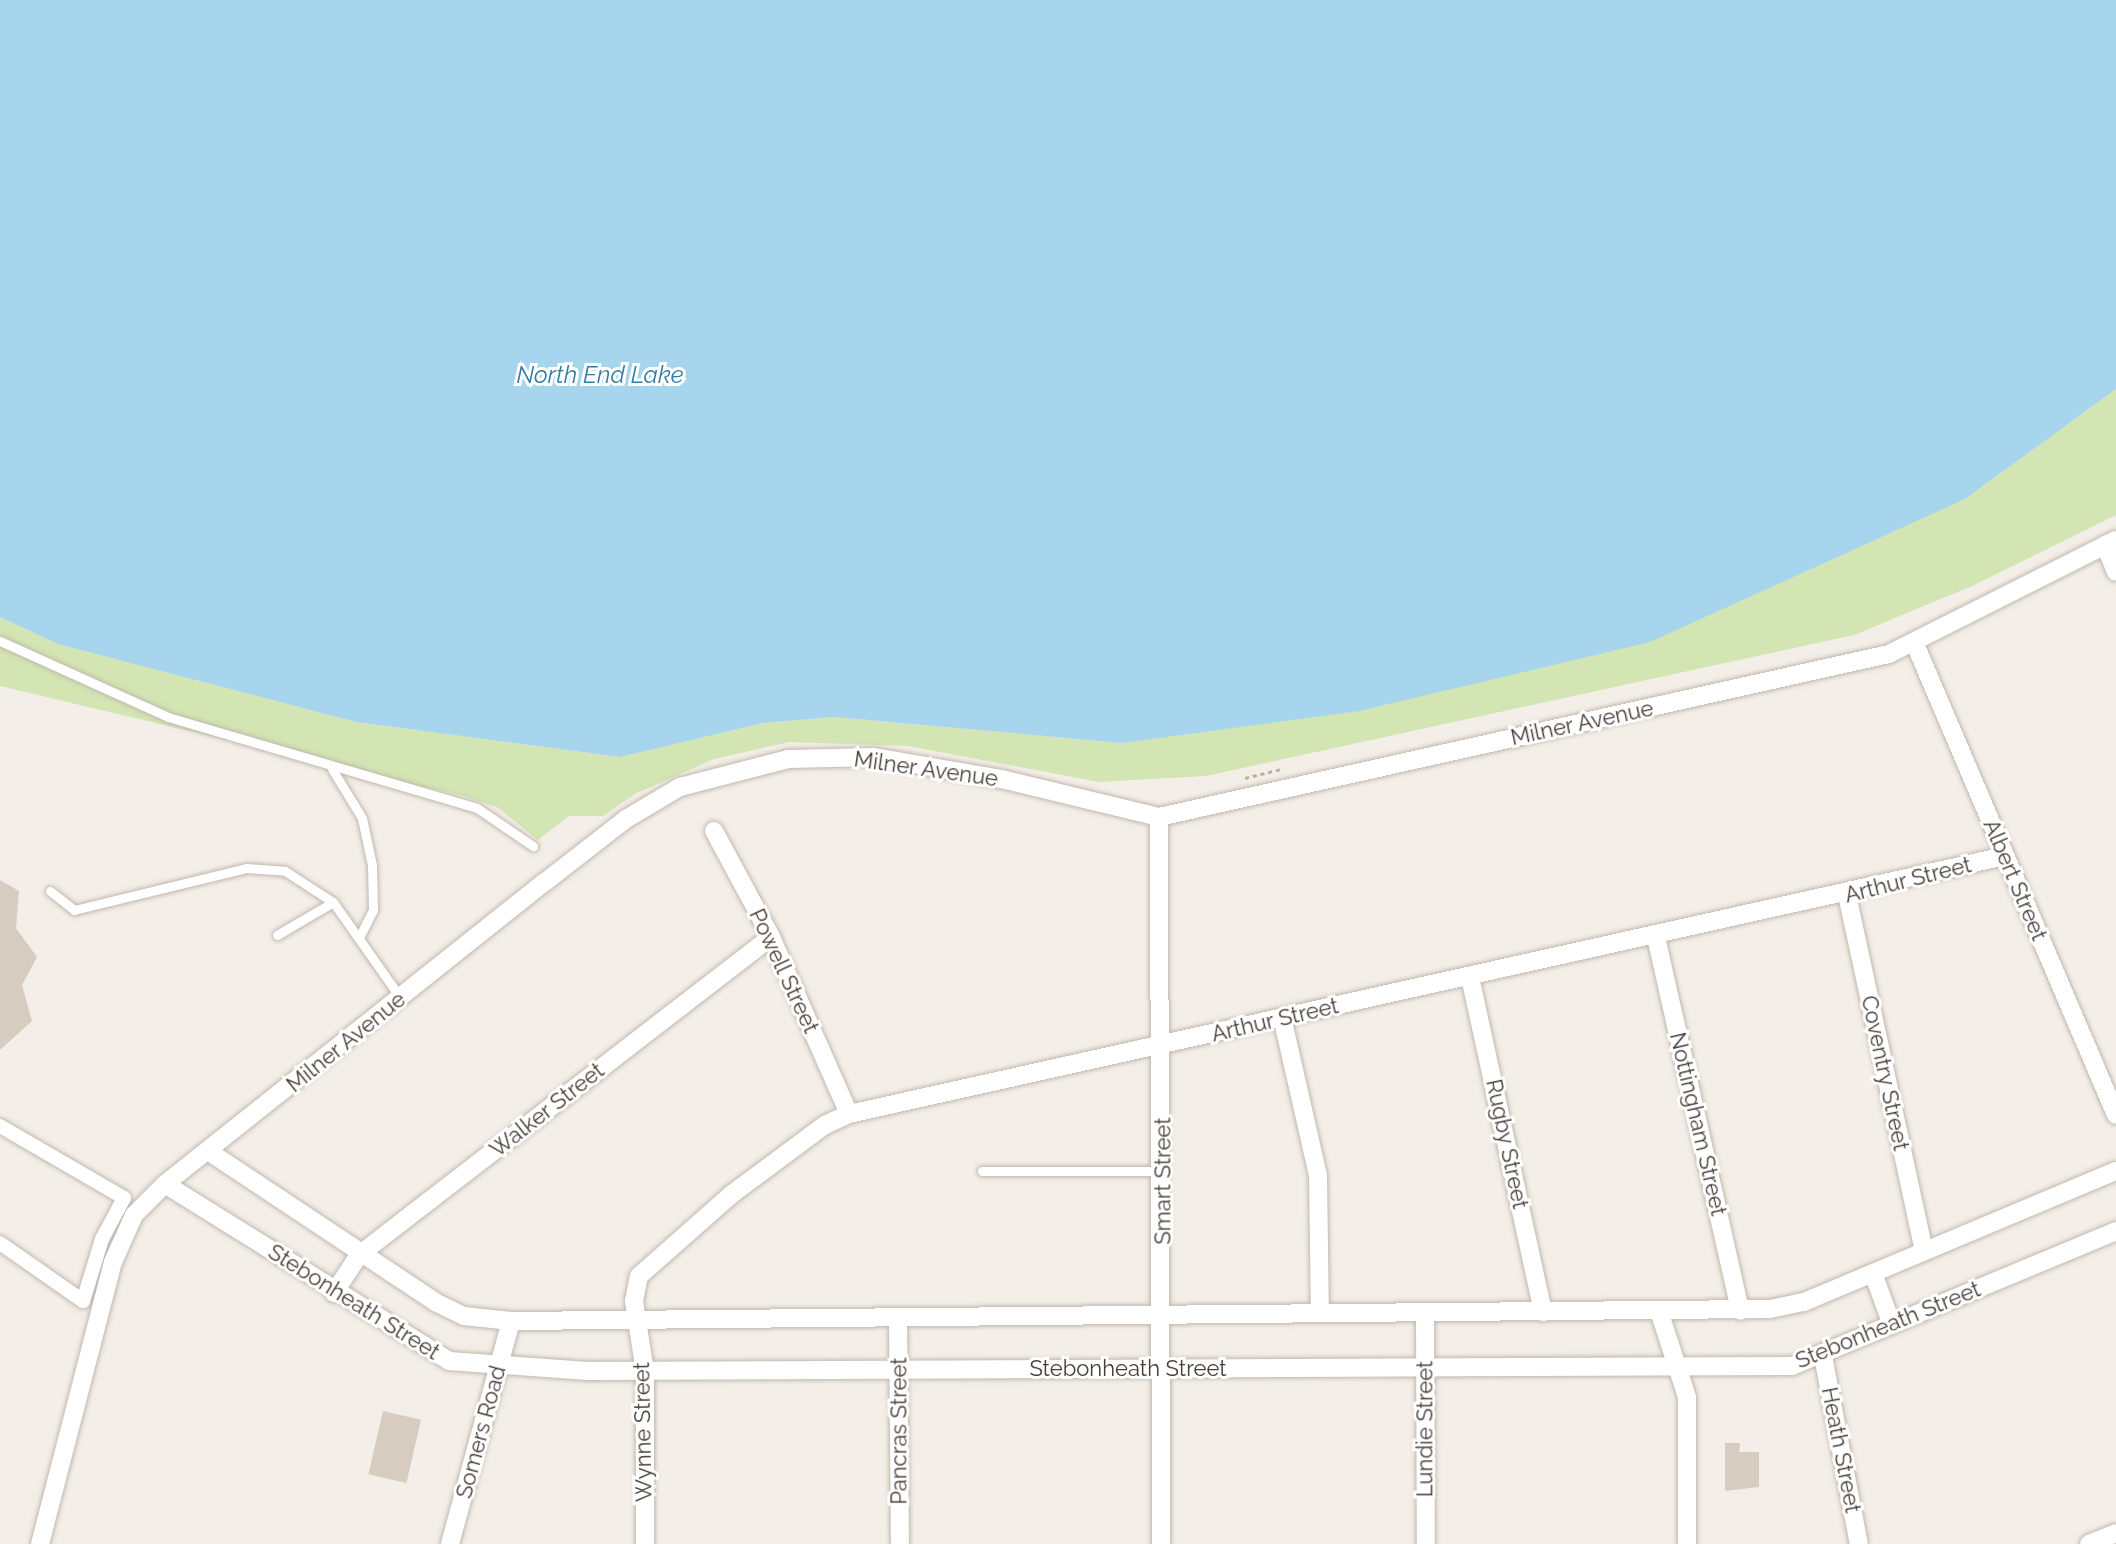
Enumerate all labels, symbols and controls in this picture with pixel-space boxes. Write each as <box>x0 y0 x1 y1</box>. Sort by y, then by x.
water label: North End Lake <box>516 361 684 389</box>
street label: Milner Avenue <box>1508 695 1656 751</box>
street label: Milner Avenue <box>852 746 1000 792</box>
street label: Albert Street <box>1978 815 2052 945</box>
street label: Arthur Street <box>1842 851 1974 909</box>
street label: Powell Street <box>743 904 825 1038</box>
street label: Milner Avenue <box>281 986 411 1098</box>
street label: Arthur Street <box>1209 992 1341 1048</box>
street label: Coventry Street <box>1856 993 1914 1153</box>
street label: Nottingham Street <box>1664 1030 1732 1218</box>
street label: Walker Street <box>484 1057 610 1163</box>
street label: Rugby Street <box>1480 1076 1534 1212</box>
street label: Smart Street <box>1150 1117 1176 1245</box>
street label: Stebonheath Street <box>263 1239 445 1365</box>
street label: Stebonheath Street <box>1792 1276 1984 1374</box>
street label: Stebonheath Street <box>1029 1356 1227 1382</box>
street label: Pancras Street <box>886 1357 912 1505</box>
street label: Lundie Street <box>1412 1361 1438 1497</box>
street label: Wynne Street <box>629 1362 657 1502</box>
street label: Somers Road <box>451 1363 511 1501</box>
street label: Heath Street <box>1816 1385 1866 1515</box>

